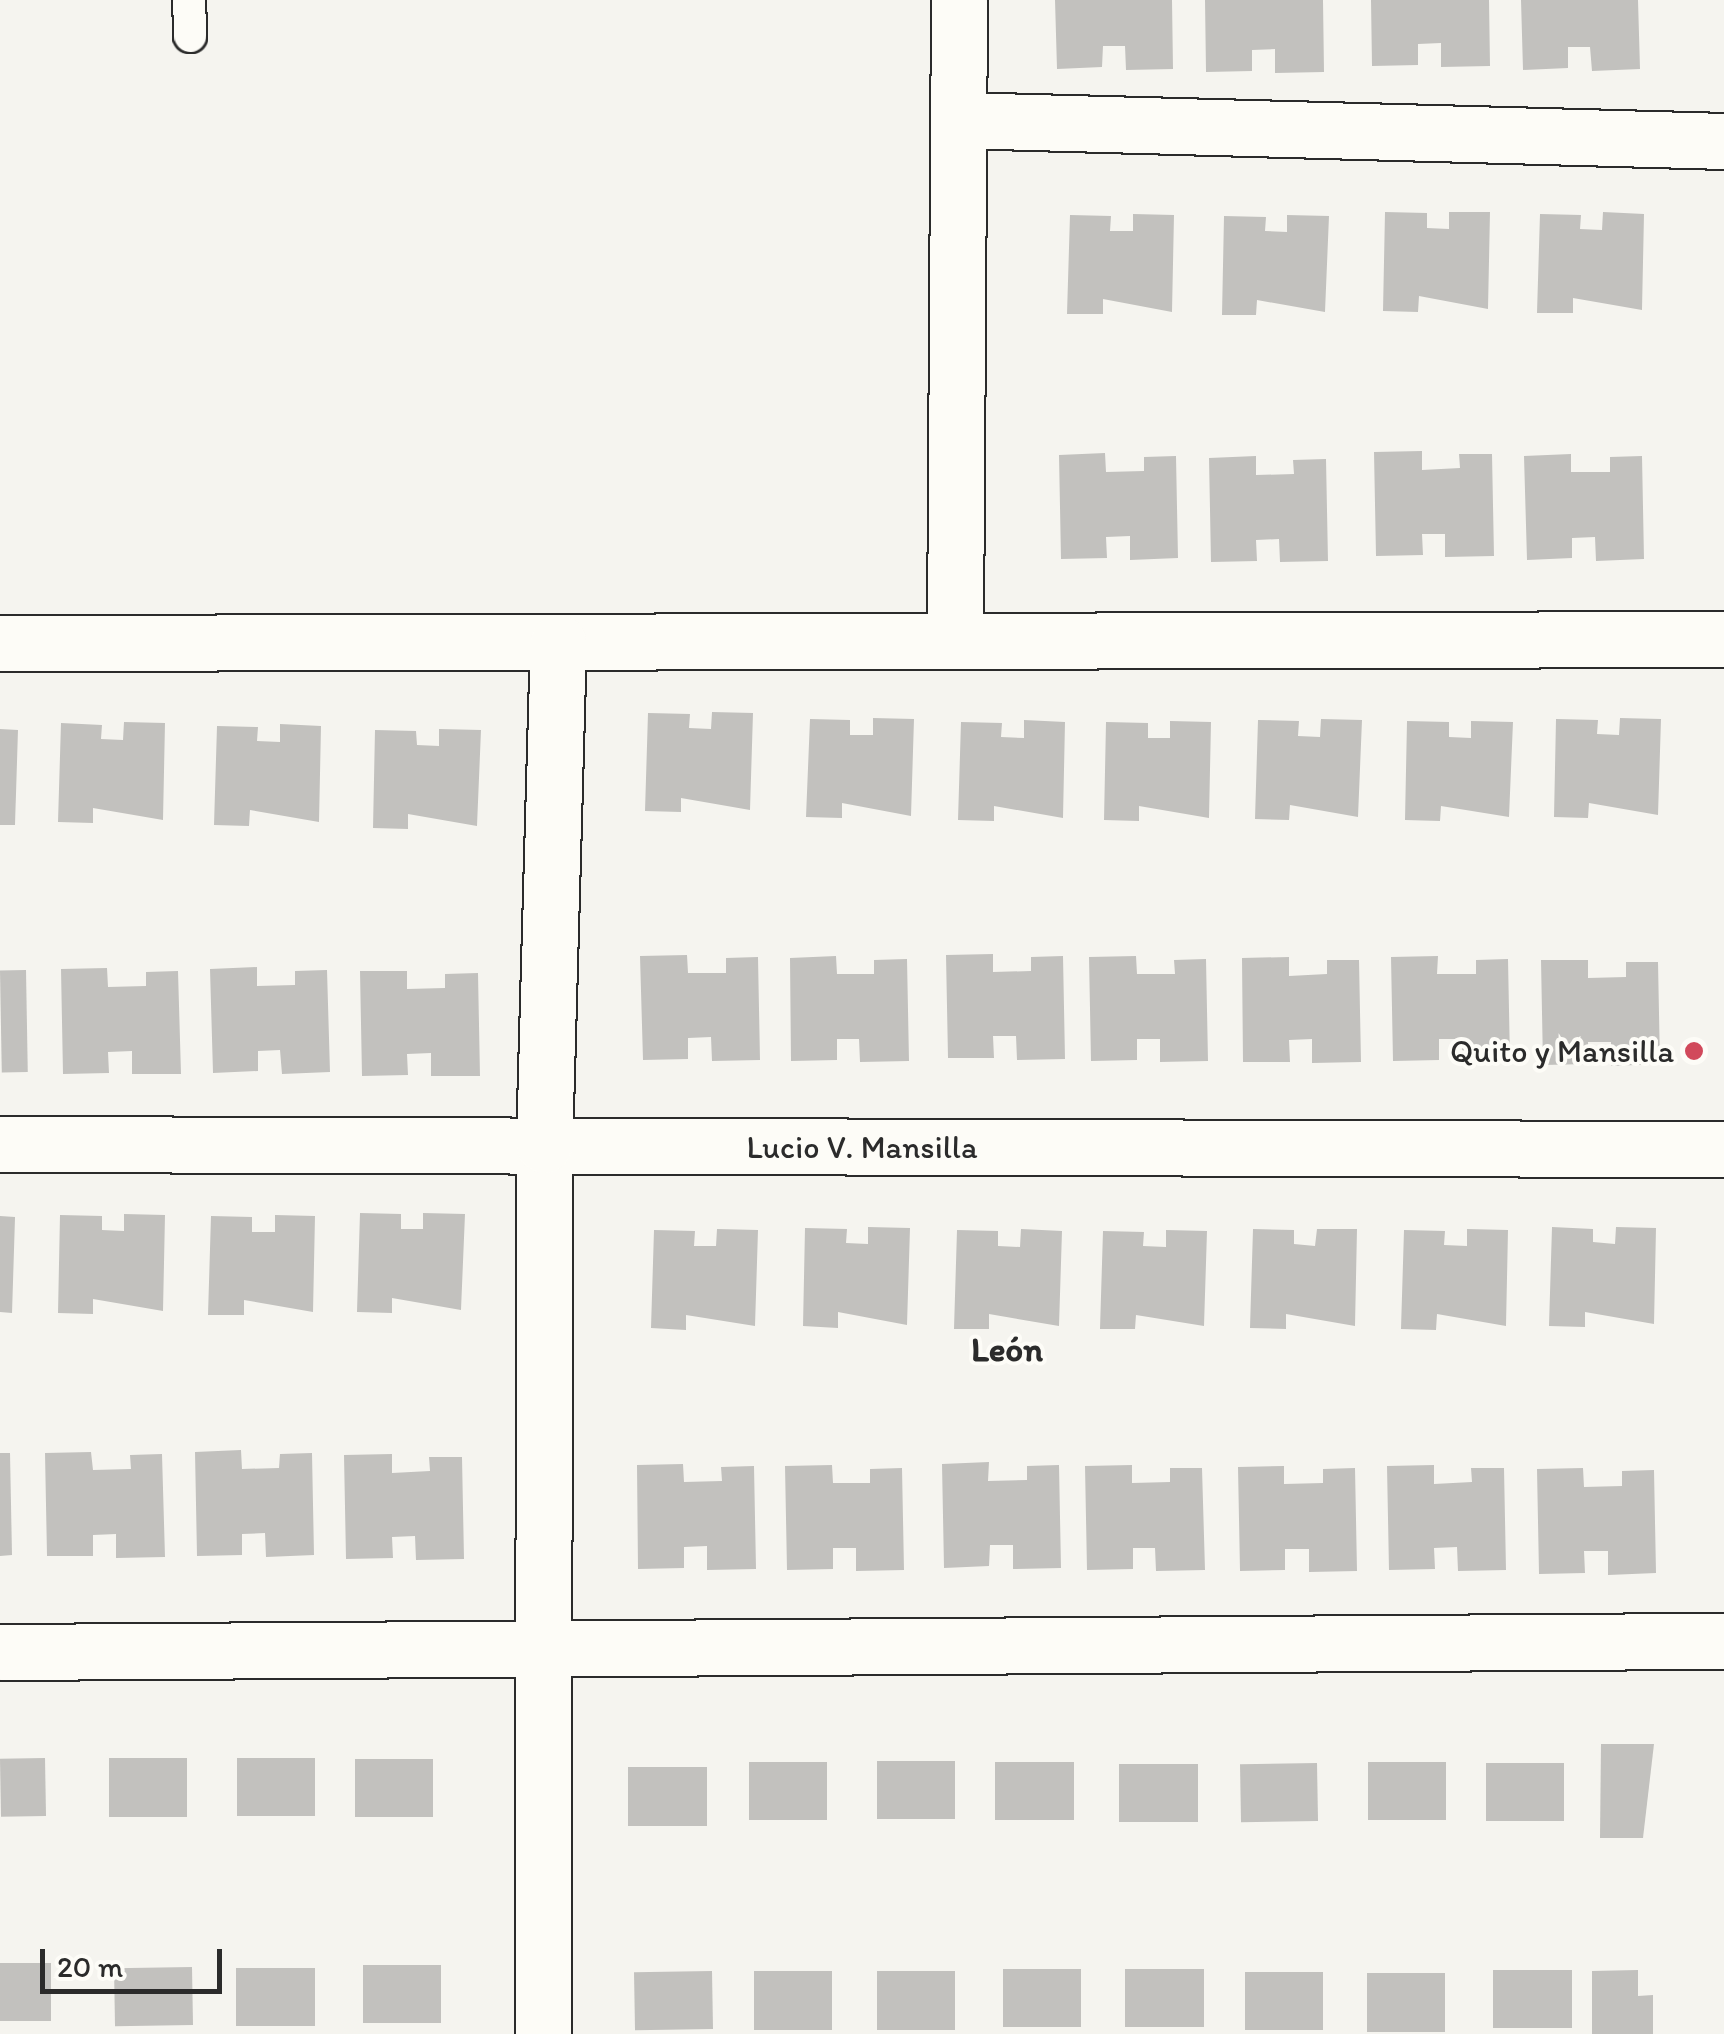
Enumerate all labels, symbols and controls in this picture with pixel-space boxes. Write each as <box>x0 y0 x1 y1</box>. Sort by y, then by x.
place label: Quito y Mansilla <box>1450 1032 1674 1070</box>
marker: Quito y Mansilla <box>1683 1040 1705 1062</box>
street label: Lucio V. Mansilla <box>746 1128 978 1166</box>
district label: León <box>971 1328 1043 1370</box>
scale bar <box>45 1929 228 1991</box>
text: 20 m <box>57 1948 123 1985</box>

